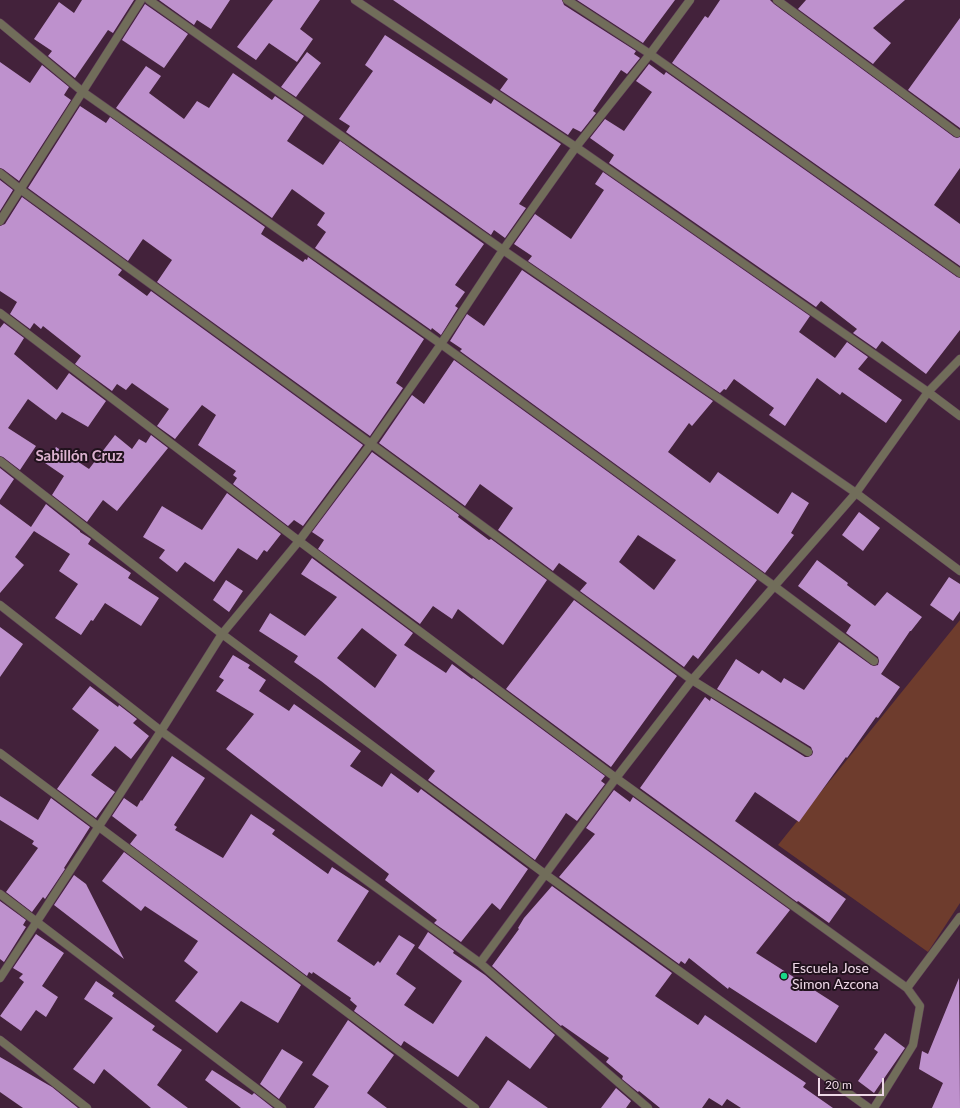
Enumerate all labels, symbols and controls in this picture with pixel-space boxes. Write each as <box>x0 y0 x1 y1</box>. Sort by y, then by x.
district label: Sabillón Cruz <box>35 447 123 465</box>
place label: Escuela Jose Simon Azcona <box>792 960 879 992</box>
marker: Escuela Jose Simon Azcona <box>779 971 789 981</box>
scale bar <box>820 1070 886 1096</box>
text: 20 m <box>825 1077 852 1092</box>

